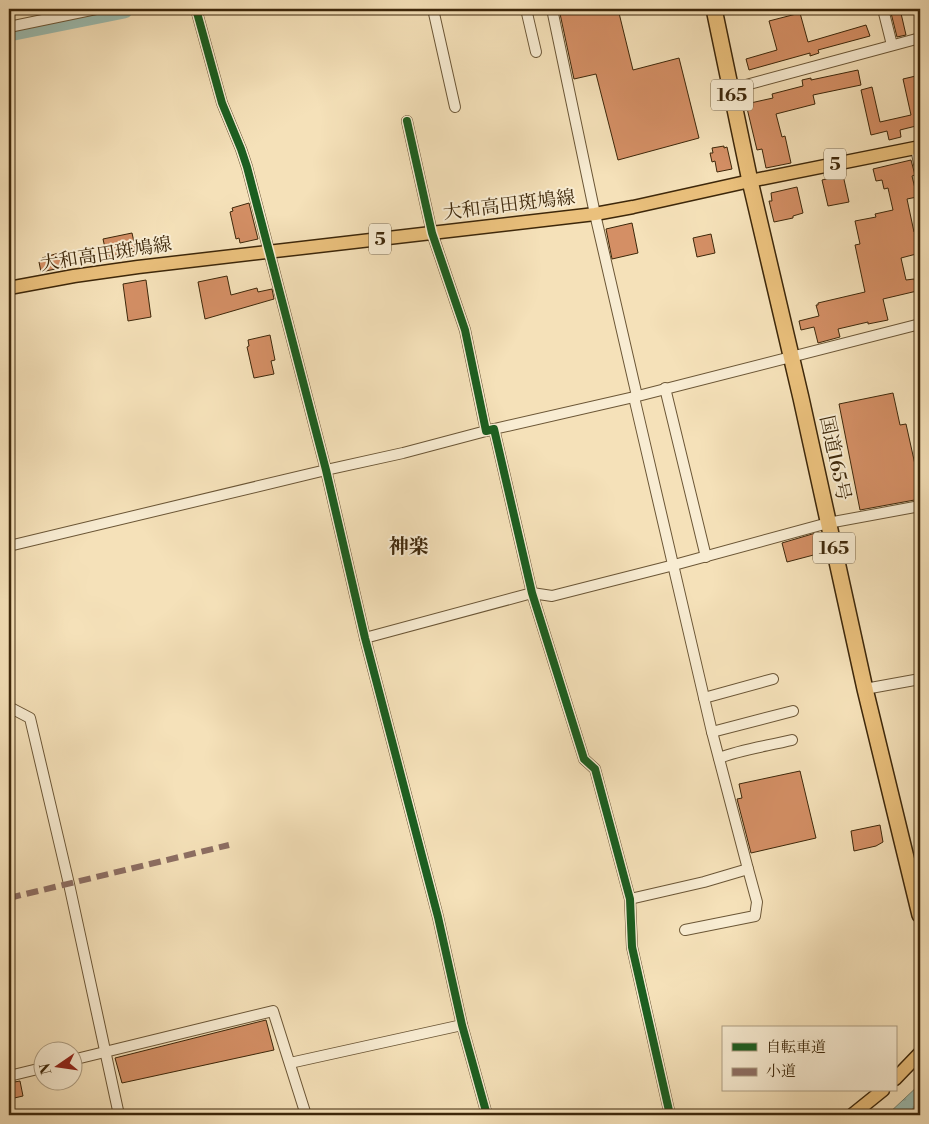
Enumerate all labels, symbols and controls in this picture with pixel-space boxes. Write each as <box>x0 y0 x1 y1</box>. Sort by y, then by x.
road number: 165 <box>711 80 753 110</box>
road number: 5 <box>824 148 846 180</box>
street label: 大和高田斑鳩線 <box>442 185 576 225</box>
road number: 5 <box>369 223 391 254</box>
street label: 大和高田斑鳩線 <box>38 232 174 276</box>
street label: 国道165号 <box>814 413 856 503</box>
road number: 165 <box>813 532 855 564</box>
district label: 神楽 <box>389 535 429 560</box>
legend <box>722 1026 896 1092</box>
text: 自転車道 <box>766 1038 826 1057</box>
north arrow <box>32 1042 82 1092</box>
text: N <box>36 1061 56 1076</box>
text: 小道 <box>766 1062 796 1081</box>

